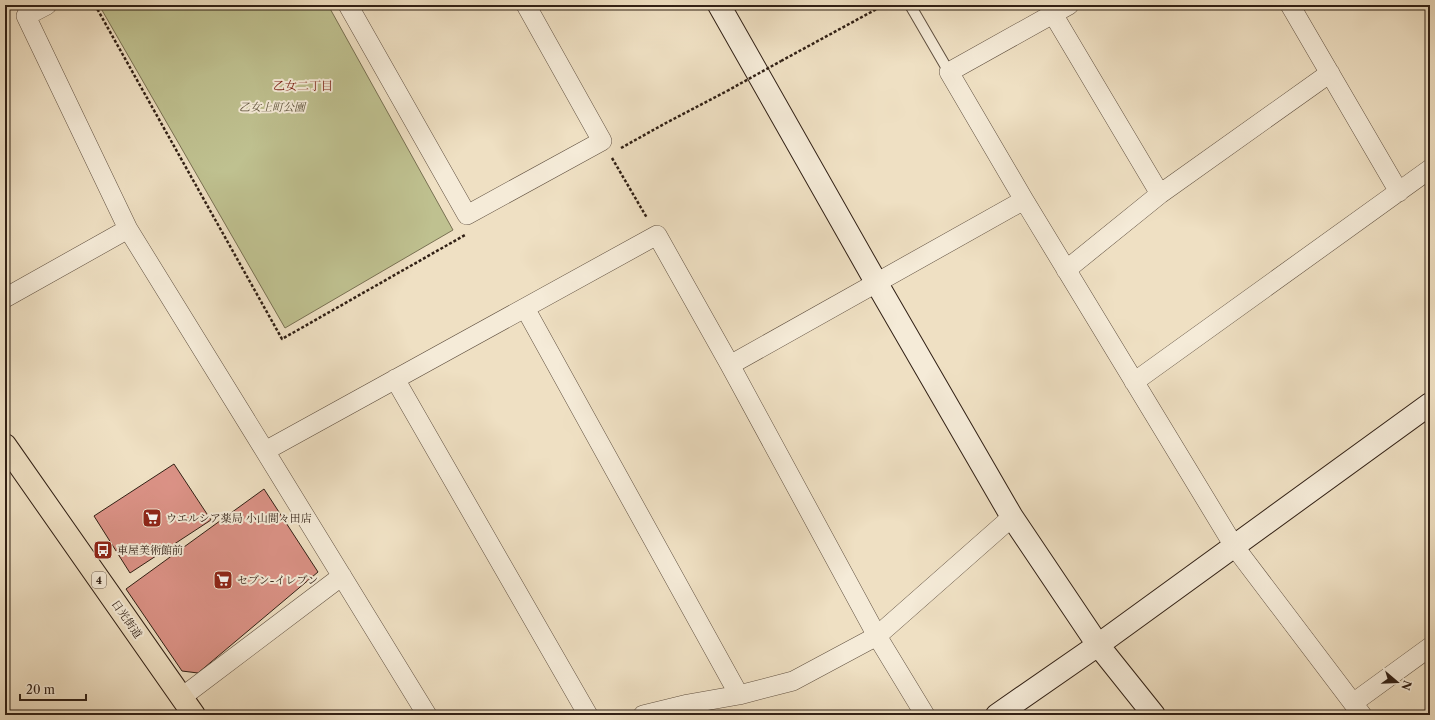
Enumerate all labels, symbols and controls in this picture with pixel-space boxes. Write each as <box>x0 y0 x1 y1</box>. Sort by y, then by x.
district label: 乙女二丁目 <box>273 78 333 93</box>
park label: 乙女上町公園 <box>239 100 307 114</box>
supermarket icon: ウエルシア薬局 小山間々田店 <box>141 507 163 529</box>
place label: ウエルシア薬局 小山間々田店 <box>166 511 312 525</box>
bus stop icon: 車屋美術館前 <box>92 539 114 561</box>
place label: 車屋美術館前 <box>117 543 183 557</box>
supermarket icon: セブン-イレブン <box>212 569 234 591</box>
road number: 4 <box>92 572 106 588</box>
place label: セブン-イレブン <box>237 573 318 587</box>
street label: 日光街道 <box>109 597 145 641</box>
north arrow <box>1377 662 1417 702</box>
scale bar <box>20 676 86 702</box>
text: N <box>1398 678 1415 692</box>
text: 20 m <box>26 682 55 697</box>

